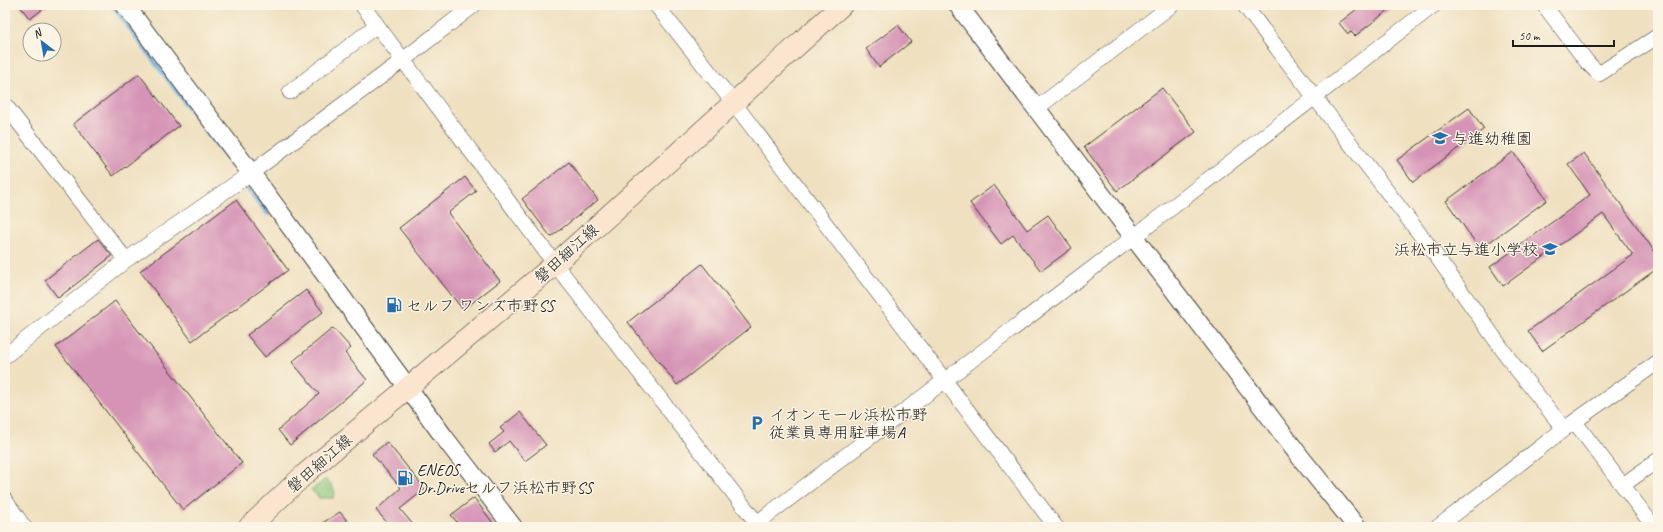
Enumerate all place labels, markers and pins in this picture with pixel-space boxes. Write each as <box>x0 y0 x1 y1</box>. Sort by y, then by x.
school or university icon: 与進幼稚園 <box>1431 129 1449 147</box>
place label: 与進幼稚園 <box>1452 129 1532 149</box>
place label: 浜松市立与進小学校 <box>1394 240 1538 260</box>
school or university icon: 浜松市立与進小学校 <box>1541 240 1559 258</box>
fuel station icon: セルフ ワンズ市野SS <box>385 296 403 314</box>
place label: セルフ ワンズ市野SS <box>406 296 556 316</box>
place label: イオンモール浜松市野 従業員専用駐車場A <box>769 405 927 443</box>
parking icon: イオンモール浜松市野 従業員専用駐車場A <box>748 414 766 432</box>
place label: ENEOS Dr.Driveセルフ浜松市野SS <box>417 460 594 498</box>
fuel station icon: ENEOS Dr.Driveセルフ浜松市野SS <box>396 469 414 487</box>

